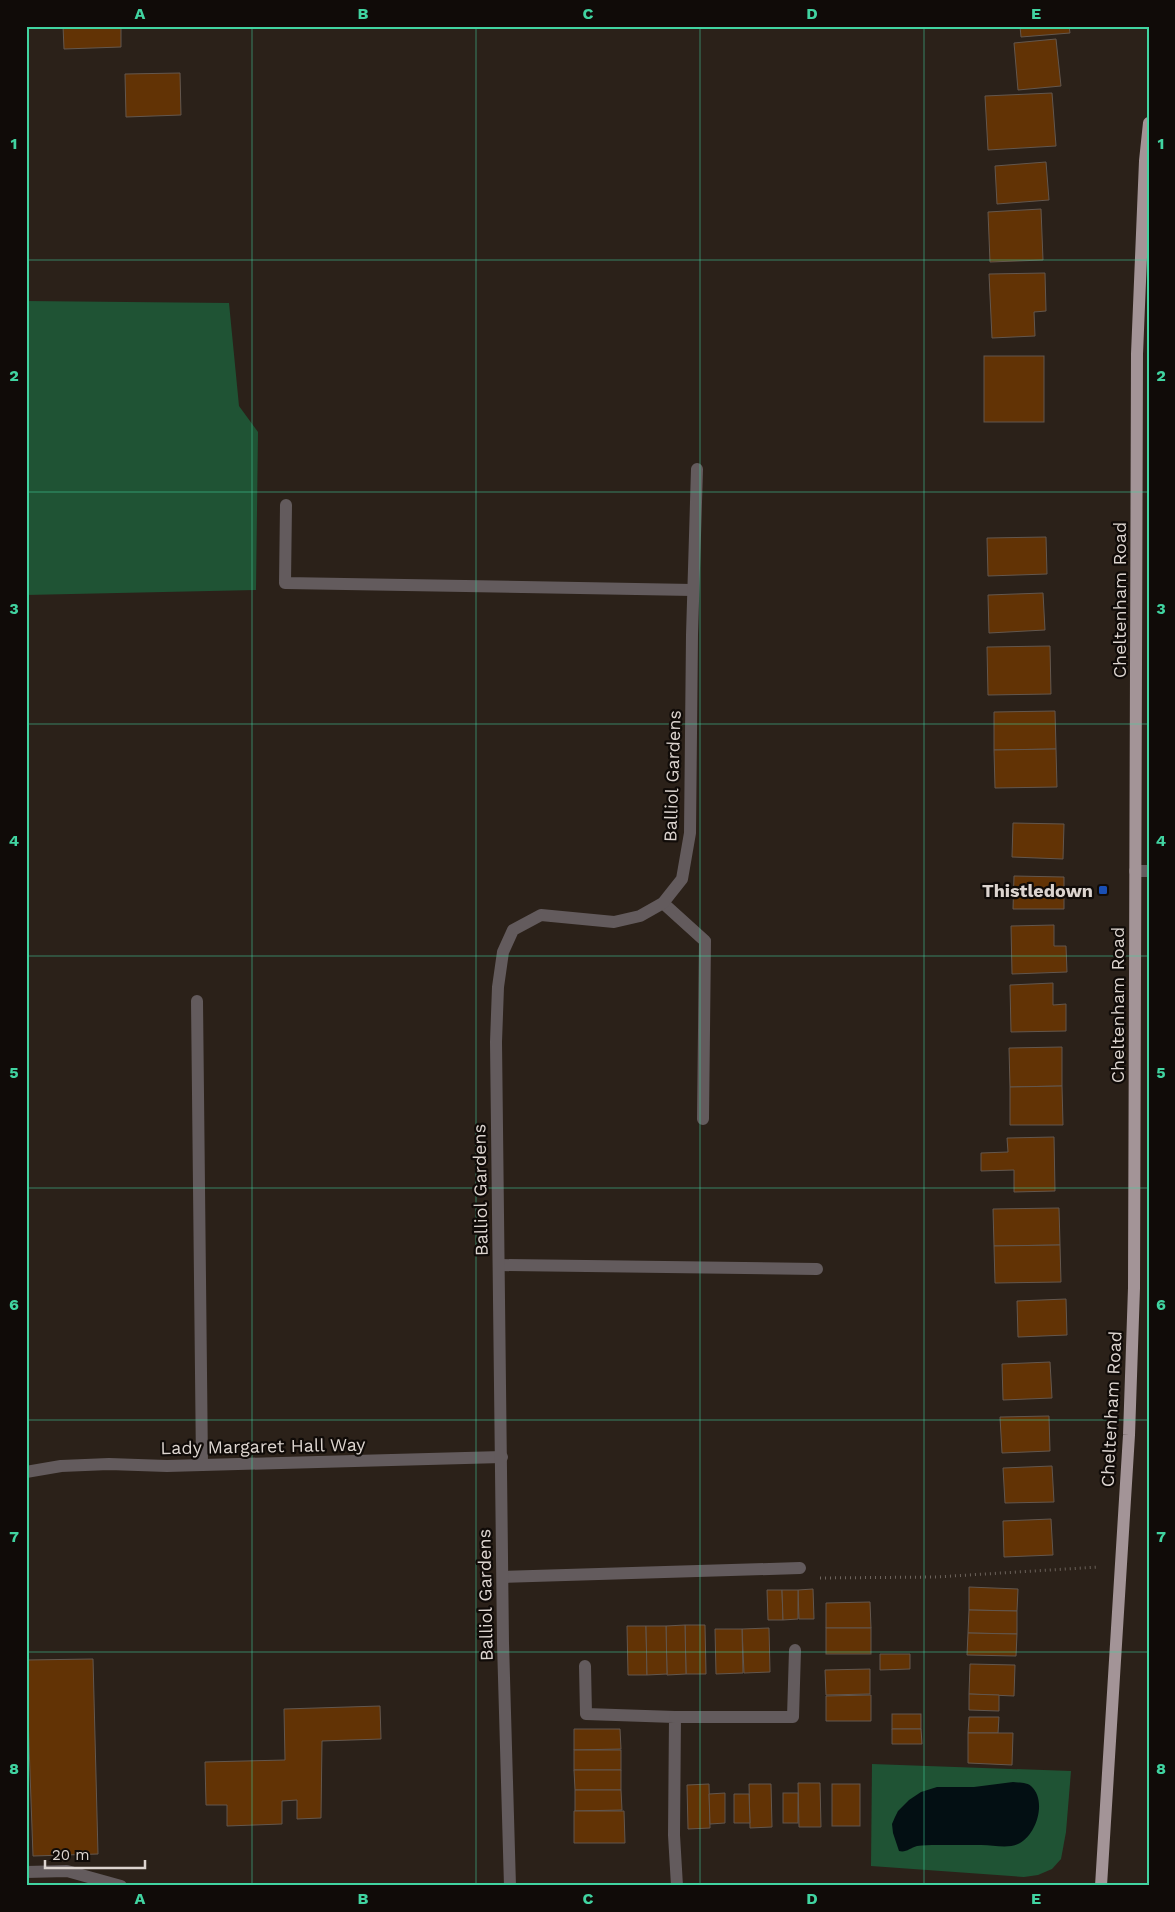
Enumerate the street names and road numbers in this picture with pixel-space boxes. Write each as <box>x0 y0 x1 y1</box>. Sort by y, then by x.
street label: Cheltenham Road <box>1109 522 1130 678</box>
street label: Balliol Gardens <box>659 710 685 842</box>
street label: Cheltenham Road <box>1107 927 1128 1083</box>
street label: Balliol Gardens <box>468 1124 492 1256</box>
street label: Cheltenham Road <box>1096 1330 1126 1488</box>
street label: Lady Margaret Hall Way <box>160 1434 366 1458</box>
street label: Balliol Gardens <box>473 1529 497 1661</box>

